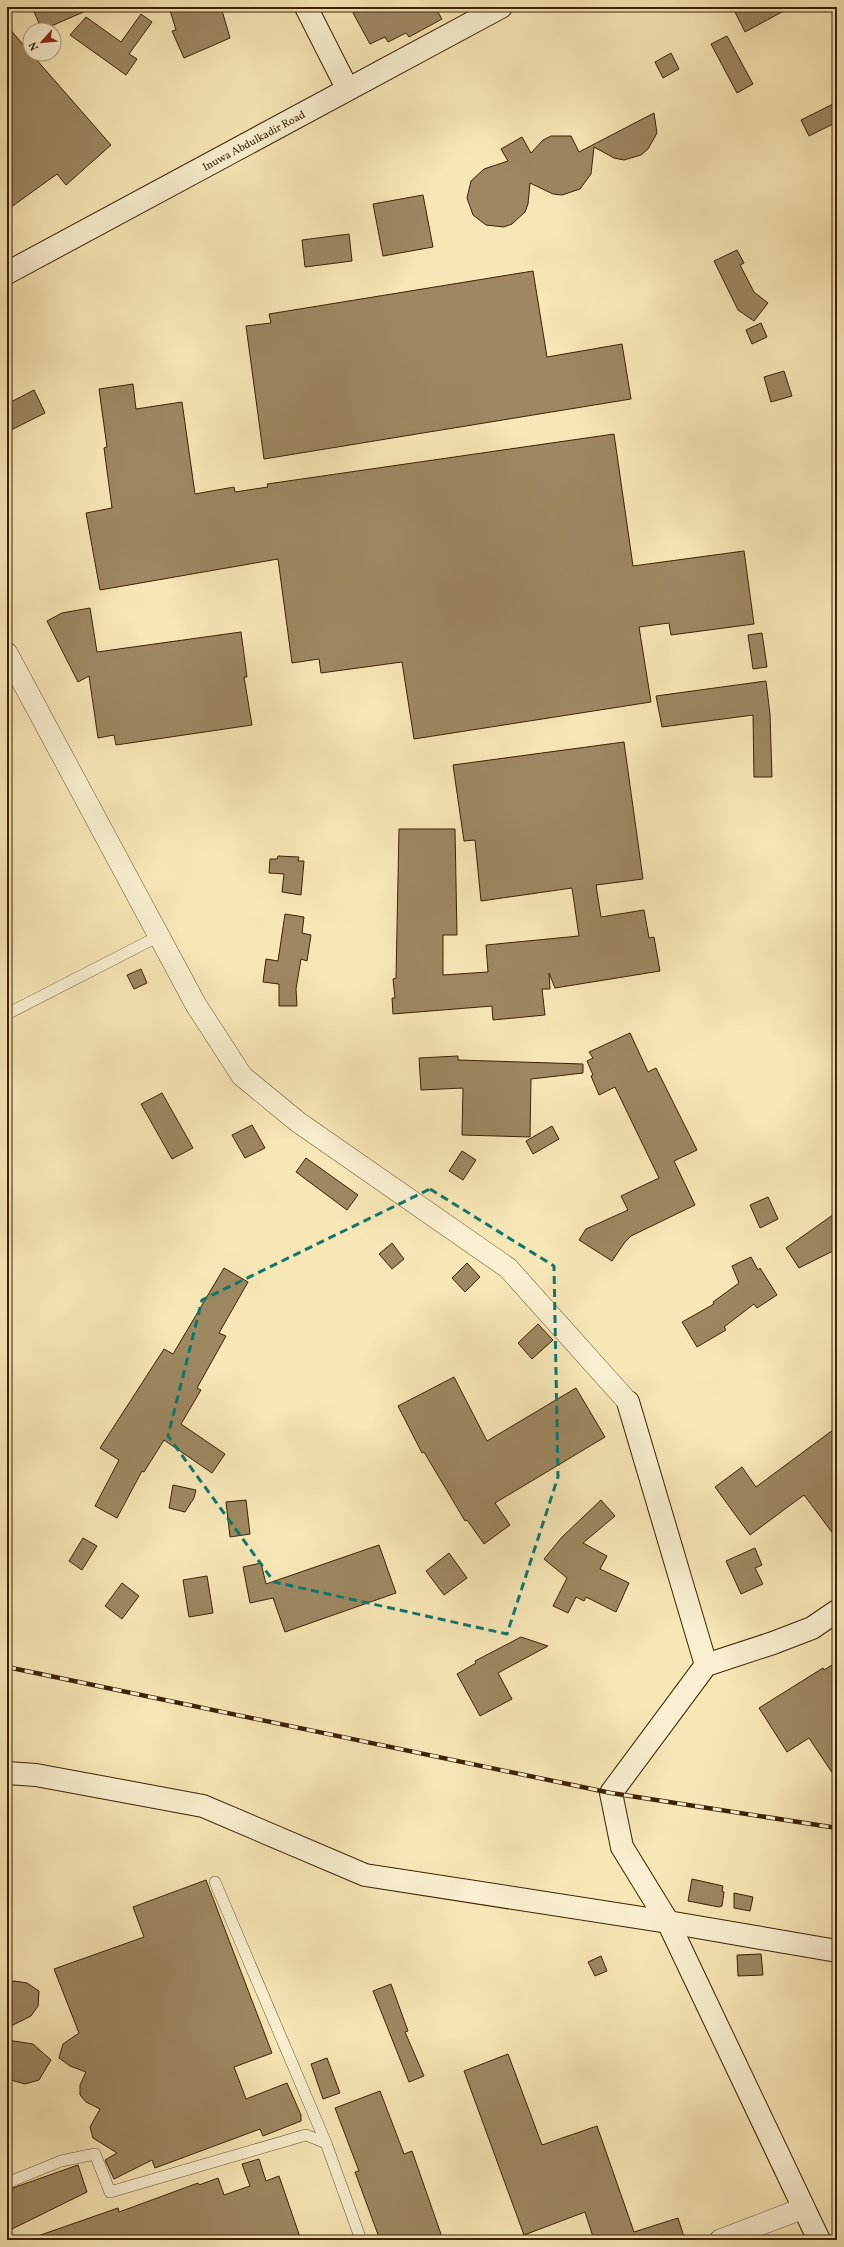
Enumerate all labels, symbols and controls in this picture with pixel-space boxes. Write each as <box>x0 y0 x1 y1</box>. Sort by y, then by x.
north arrow <box>22 22 62 62</box>
text: N <box>26 39 43 53</box>
street label: Inuwa Abdulkadir Road <box>200 108 308 175</box>

